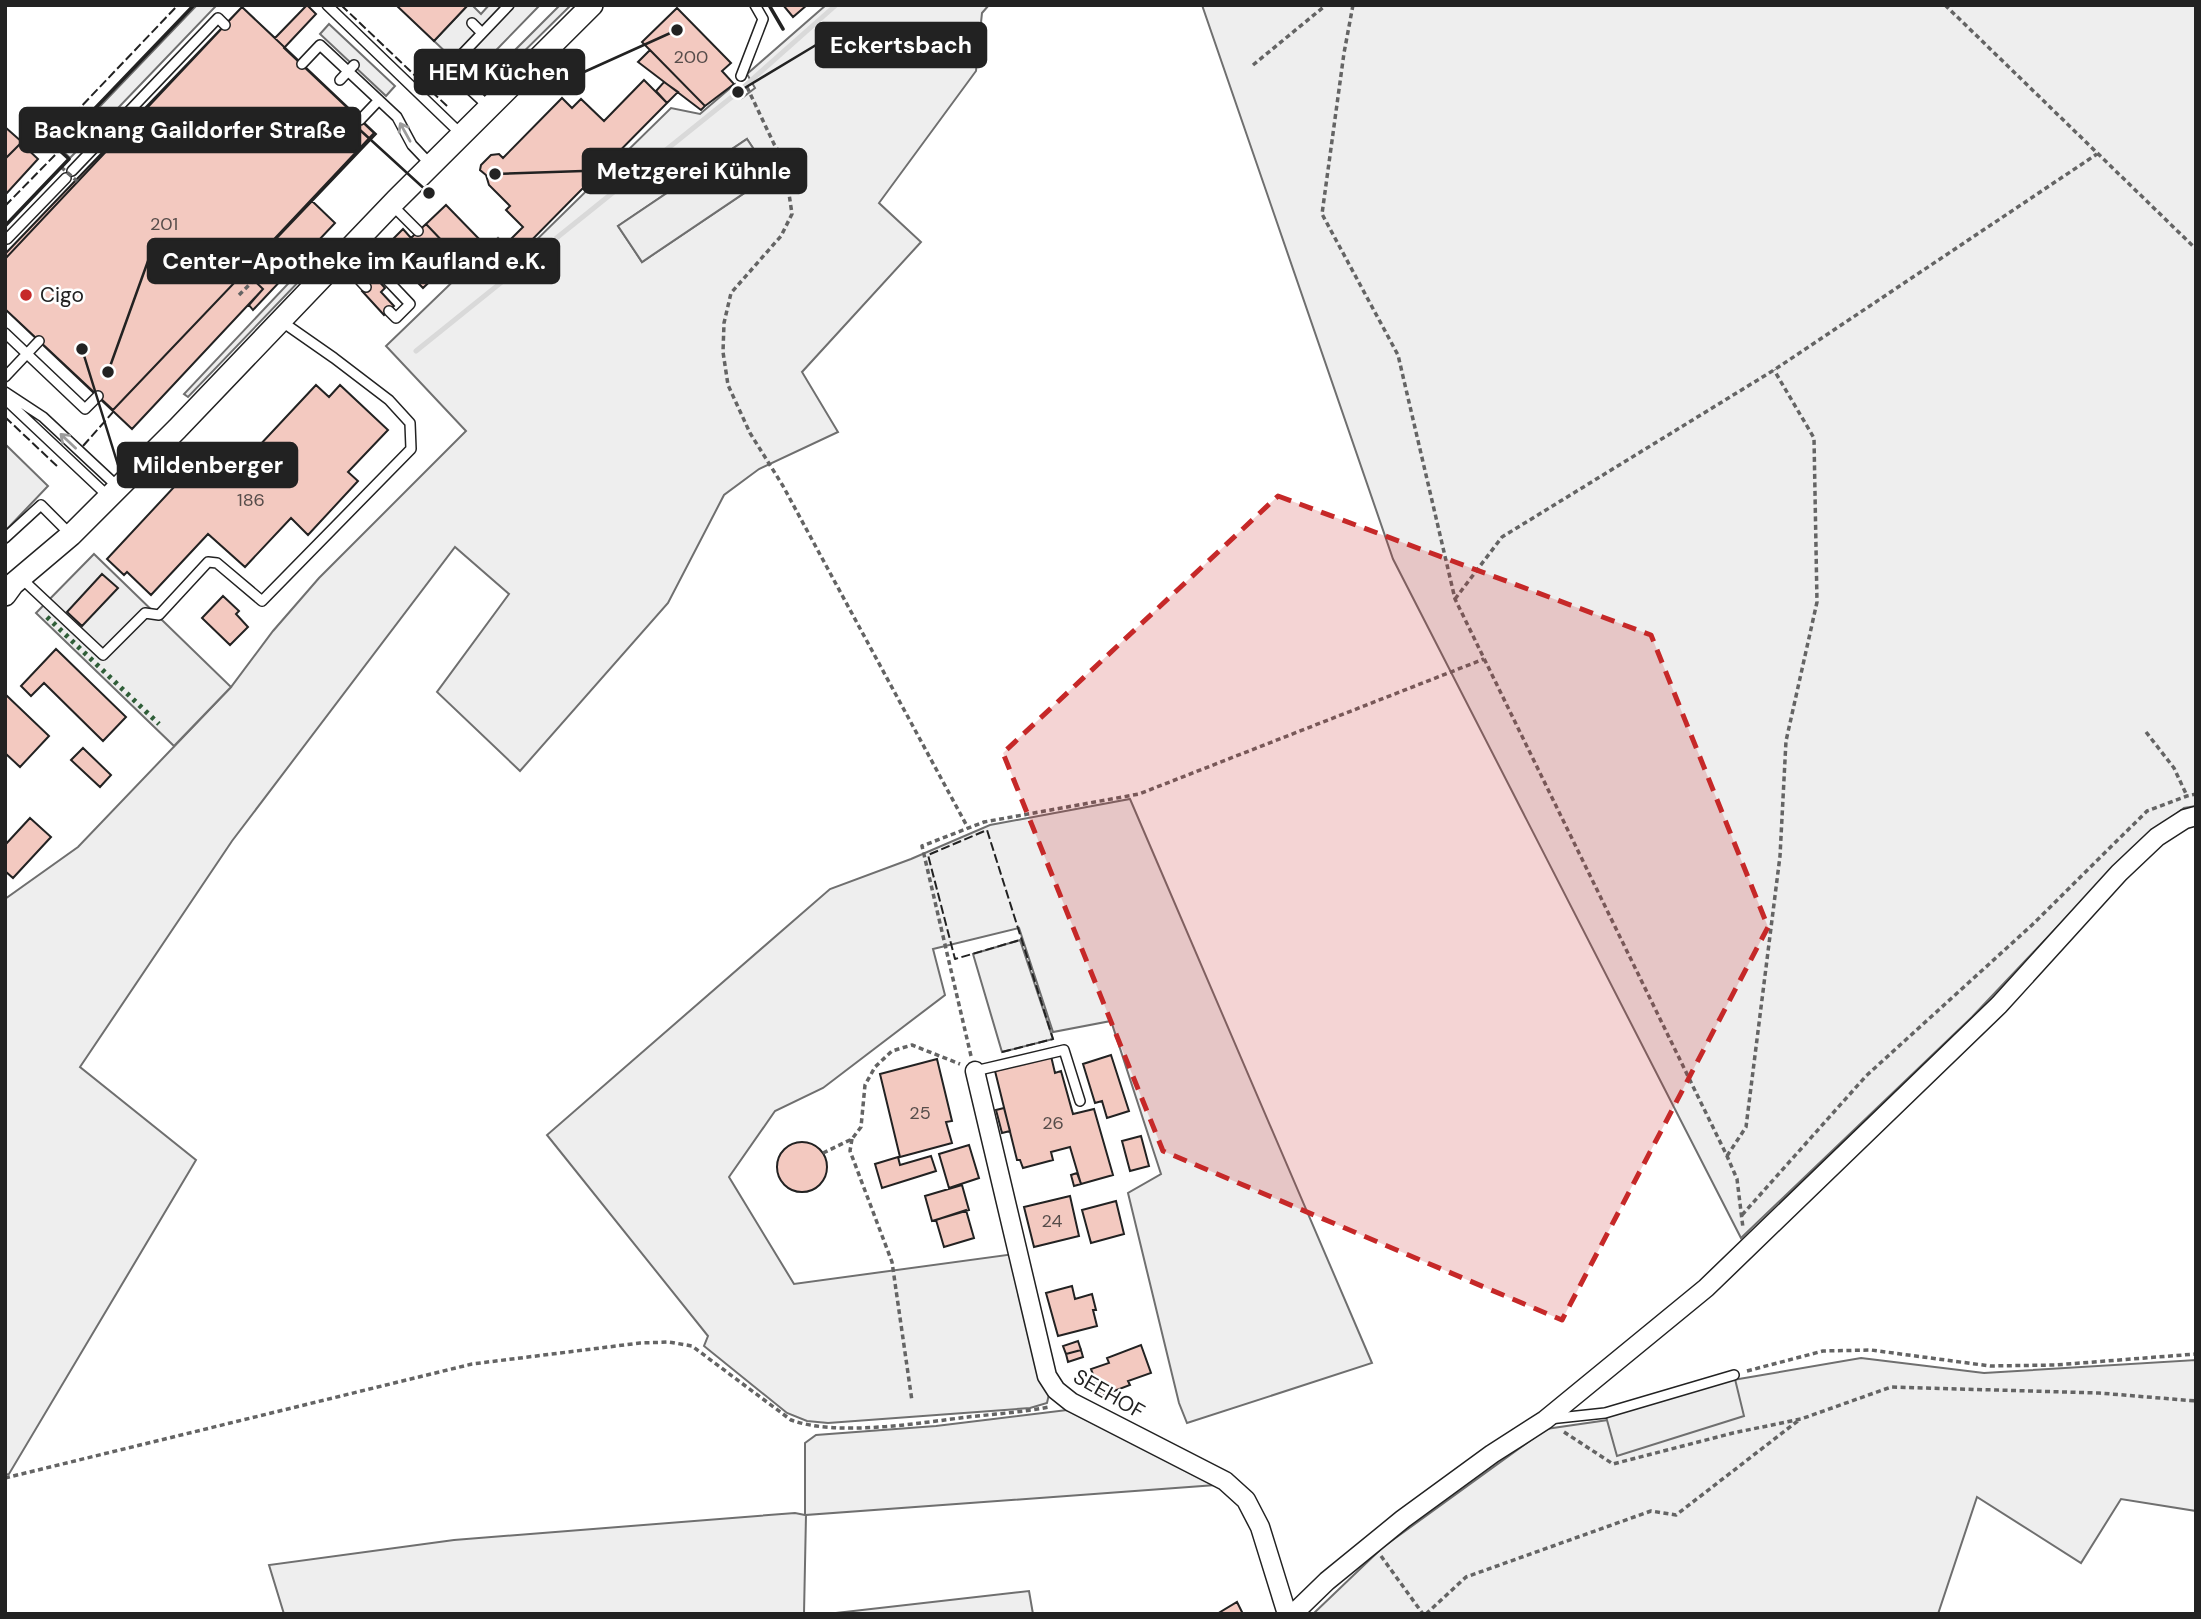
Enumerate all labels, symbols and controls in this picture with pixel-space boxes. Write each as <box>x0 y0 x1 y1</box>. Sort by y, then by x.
callout: Eckertsbach <box>816 23 986 67</box>
text: Eckertsbach <box>830 30 972 60</box>
house number: 200 <box>674 45 708 69</box>
callout: HEM Küchen <box>415 50 584 94</box>
text: HEM Küchen <box>429 57 569 87</box>
callout: Backnang Gaildorfer Straße <box>20 108 360 152</box>
text: Backnang Gaildorfer Straße <box>34 115 346 145</box>
one-way arrow <box>398 123 412 143</box>
callout: Metzgerei Kühnle <box>583 149 806 193</box>
text: Metzgerei Kühnle <box>597 156 791 186</box>
house number: 201 <box>150 212 178 236</box>
callout: Center-Apotheke im Kaufland e.K. <box>148 239 559 283</box>
text: Center-Apotheke im Kaufland e.K. <box>162 246 546 276</box>
place label: Cigo <box>40 281 84 309</box>
marker: Cigo <box>18 287 34 303</box>
one-way arrow <box>60 433 77 450</box>
callout: Mildenberger <box>118 443 297 487</box>
text: Mildenberger <box>133 450 283 480</box>
house number: 186 <box>237 488 265 512</box>
house number: 25 <box>909 1101 931 1125</box>
house number: 26 <box>1042 1111 1064 1135</box>
house number: 24 <box>1042 1209 1063 1233</box>
street label: SEEHOF <box>1068 1362 1150 1426</box>

